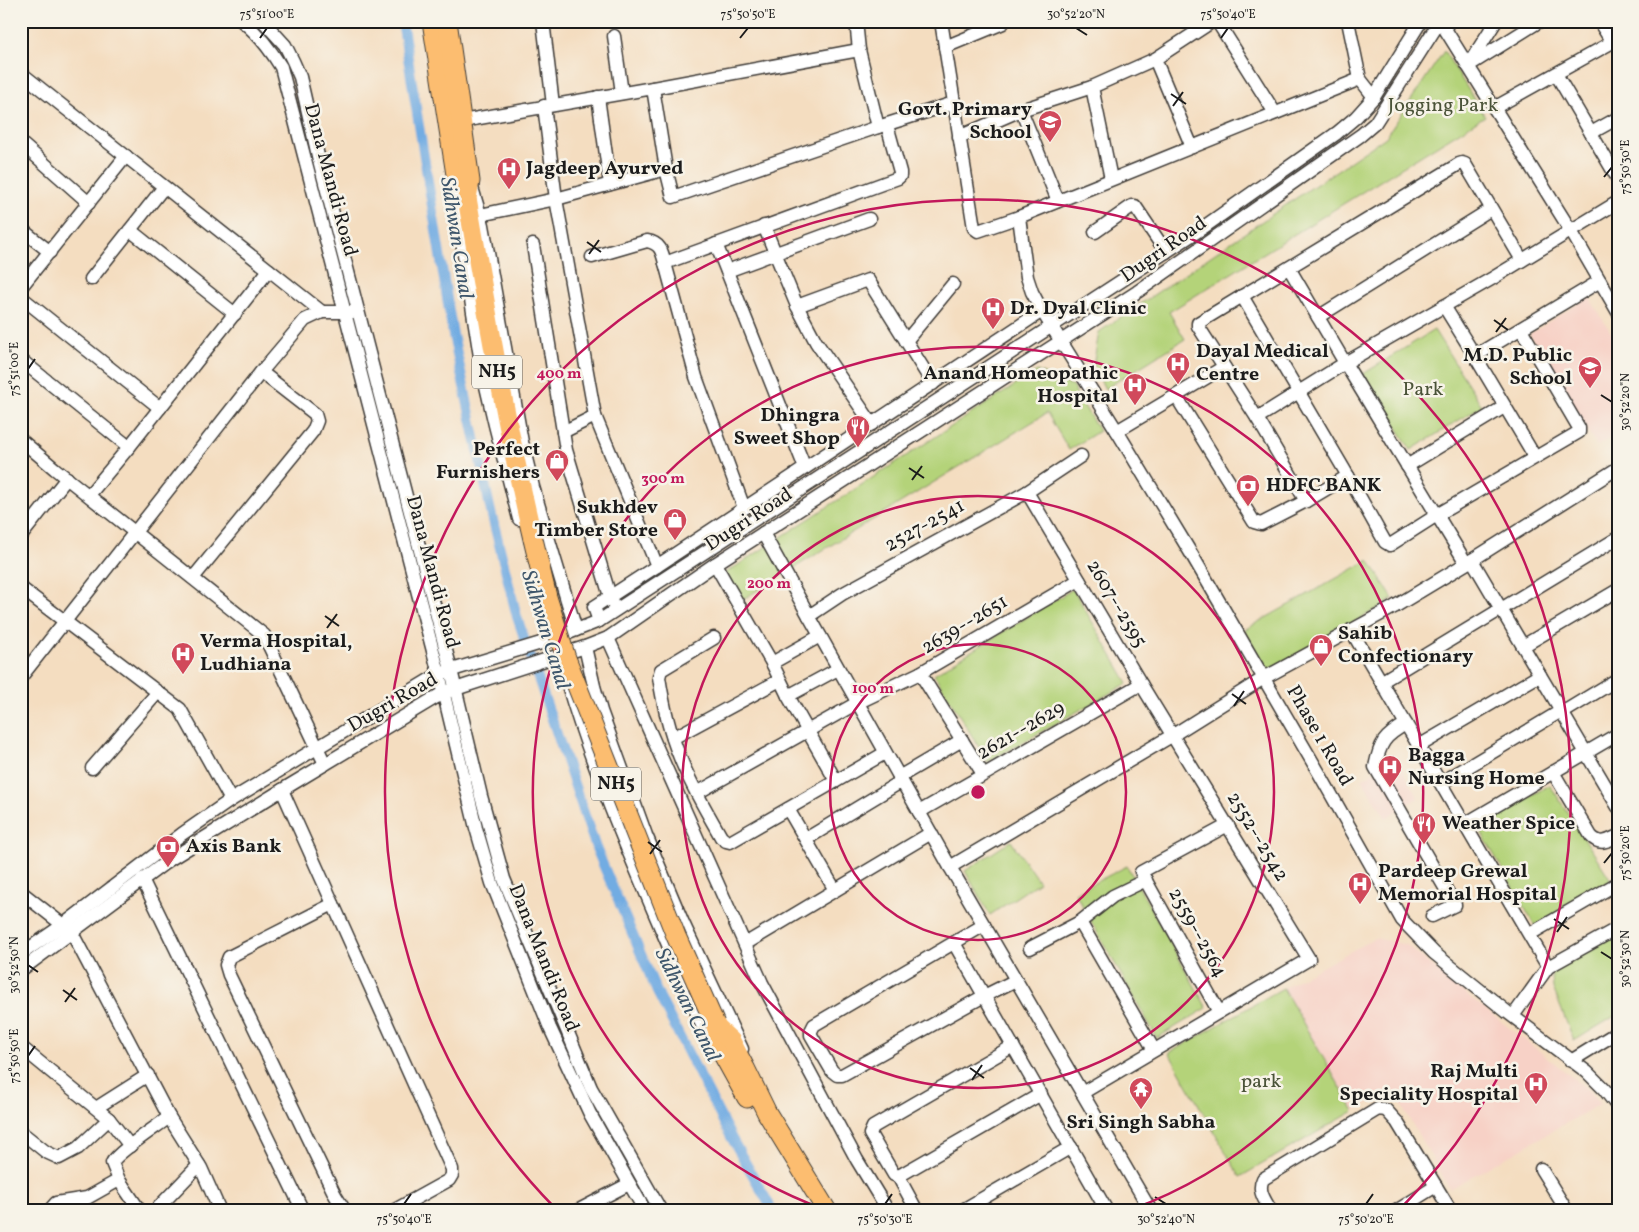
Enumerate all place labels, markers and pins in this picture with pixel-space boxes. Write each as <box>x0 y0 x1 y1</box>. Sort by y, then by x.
place label: Govt. Primary School <box>898 96 1032 147</box>
school or university icon: Govt. Primary School <box>1037 109 1063 143</box>
place label: Jagdeep Ayurved <box>525 155 683 183</box>
hospital icon: Jagdeep Ayurved <box>496 156 522 190</box>
place label: Dr. Dyal Clinic <box>1010 295 1146 323</box>
hospital icon: Dr. Dyal Clinic <box>980 296 1006 330</box>
place label: Dayal Medical Centre <box>1196 338 1329 389</box>
place label: M.D. Public School <box>1463 342 1572 393</box>
hospital icon: Dayal Medical Centre <box>1165 351 1191 385</box>
school or university icon: M.D. Public School <box>1577 355 1603 389</box>
place label: Anand Homeopathic Hospital <box>923 360 1118 411</box>
hospital icon: Anand Homeopathic Hospital <box>1122 372 1148 406</box>
place label: Dhingra Sweet Shop <box>734 402 840 453</box>
restaurant icon: Dhingra Sweet Shop <box>845 414 871 448</box>
place label: Perfect Furnishers <box>436 436 540 487</box>
shop icon: Perfect Furnishers <box>544 448 570 482</box>
place label: HDFC BANK <box>1266 472 1382 500</box>
bank icon: HDFC BANK <box>1235 473 1261 507</box>
place label: Sukhdev Timber Store <box>534 494 658 545</box>
shop icon: Sukhdev Timber Store <box>662 507 688 541</box>
place label: Sahib Confectionary <box>1338 620 1473 671</box>
place label: Verma Hospital, Ludhiana <box>200 628 353 679</box>
shop icon: Sahib Confectionary <box>1308 633 1334 667</box>
hospital icon: Verma Hospital, Ludhiana <box>170 641 196 675</box>
place label: Bagga Nursing Home <box>1408 742 1545 793</box>
hospital icon: Bagga Nursing Home <box>1377 754 1403 788</box>
centre of rings <box>969 783 987 801</box>
place label: Weather Spice <box>1442 810 1575 838</box>
restaurant icon: Weather Spice <box>1411 811 1437 845</box>
place label: Axis Bank <box>186 833 281 861</box>
bank icon: Axis Bank <box>155 834 181 868</box>
place label: Pardeep Grewal Memorial Hospital <box>1378 858 1557 909</box>
hospital icon: Pardeep Grewal Memorial Hospital <box>1347 871 1373 905</box>
place label: Raj Multi Speciality Hospital <box>1340 1058 1518 1109</box>
hospital icon: Raj Multi Speciality Hospital <box>1523 1071 1549 1105</box>
temple icon: Sri Singh Sabha <box>1128 1076 1154 1110</box>
place label: Sri Singh Sabha <box>1066 1109 1216 1137</box>

